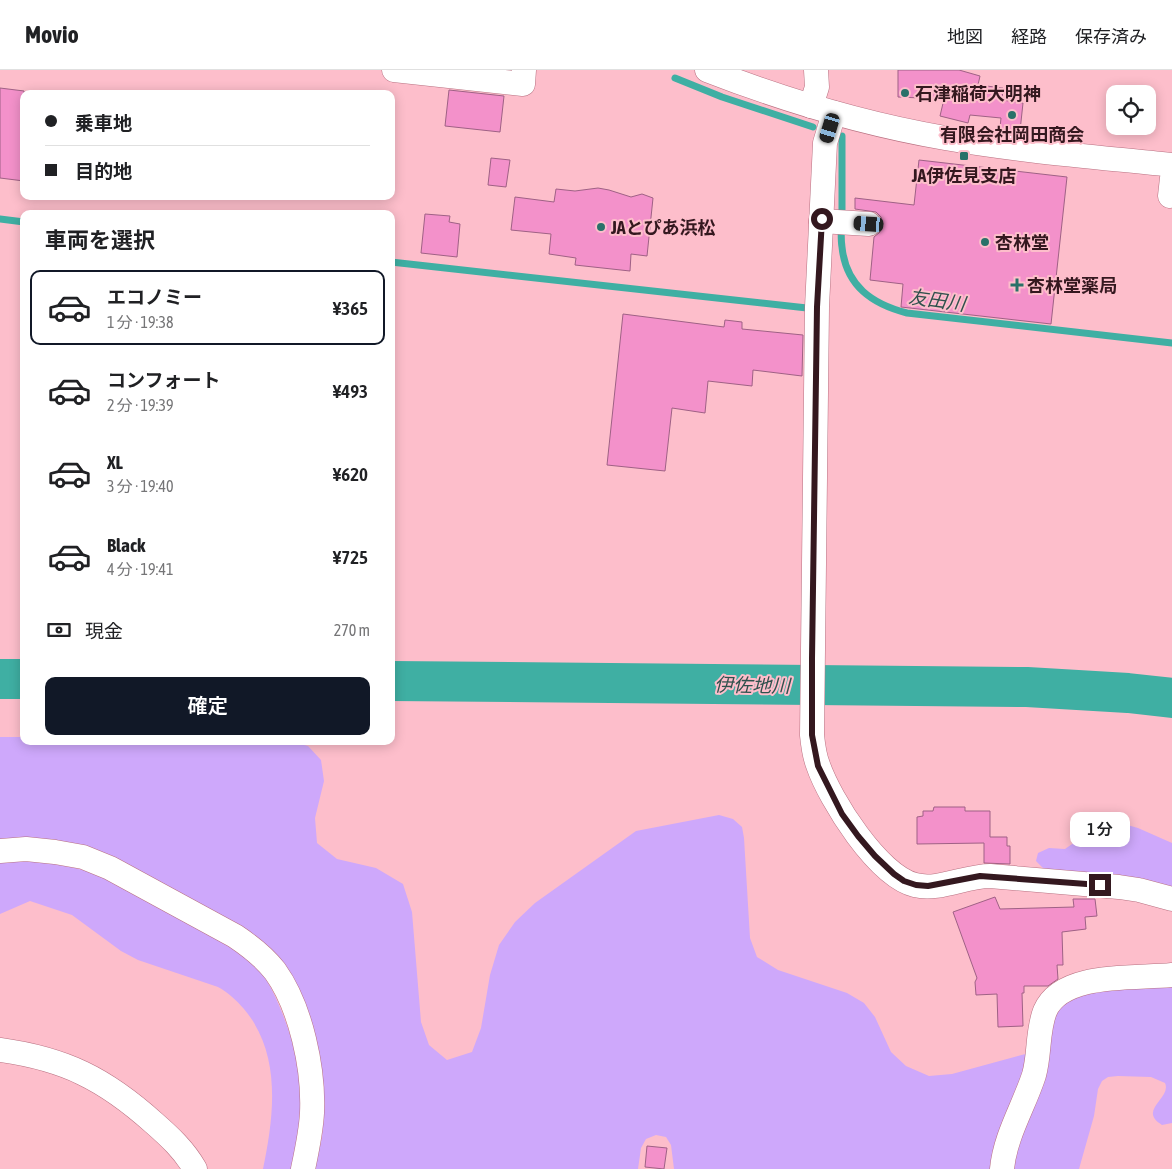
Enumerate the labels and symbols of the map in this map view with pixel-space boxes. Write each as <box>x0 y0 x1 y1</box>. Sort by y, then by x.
place label: 石津稲荷大明神 <box>915 83 1041 104</box>
marker: 石津稲荷大明神 <box>899 87 911 99</box>
marker: 有限会社岡田商会 <box>1006 109 1018 121</box>
car <box>818 111 841 145</box>
place label: 有限会社岡田商会 <box>940 124 1084 145</box>
marker: JA伊佐見支店 <box>958 150 970 162</box>
place label: JA伊佐見支店 <box>911 165 1016 186</box>
route start <box>811 208 833 230</box>
car <box>853 215 884 233</box>
place label: JAとぴあ浜松 <box>610 217 716 238</box>
marker: JAとぴあ浜松 <box>595 221 607 233</box>
place label: 杏林堂 <box>995 232 1049 253</box>
marker: 杏林堂 <box>979 236 991 248</box>
place label: 杏林堂薬局 <box>1027 275 1117 296</box>
marker: 杏林堂薬局 <box>1011 279 1023 291</box>
water label: 友田川 <box>907 285 969 315</box>
water label: 伊佐地川 <box>714 673 792 697</box>
callout: 1 分 <box>1070 812 1130 848</box>
route end <box>1089 874 1111 896</box>

